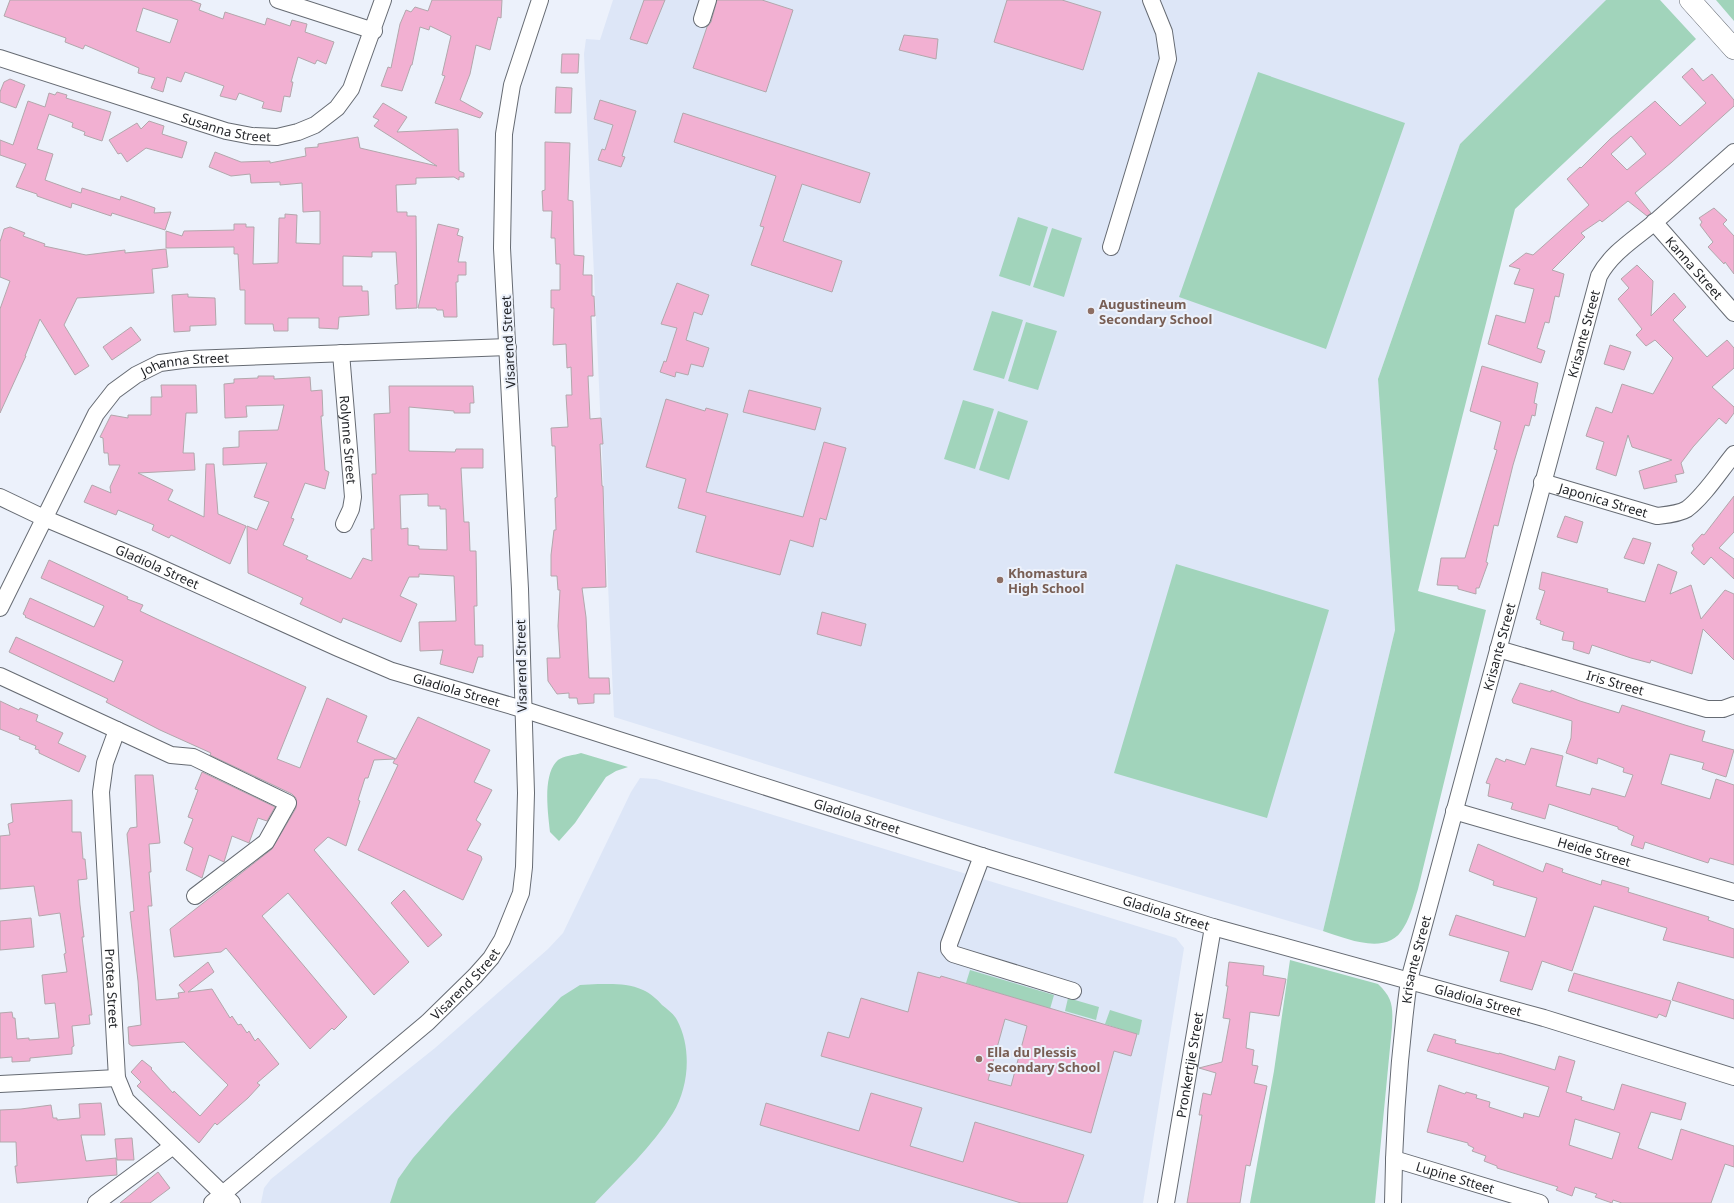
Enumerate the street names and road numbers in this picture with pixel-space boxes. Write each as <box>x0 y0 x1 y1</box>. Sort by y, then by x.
street label: Susanna Street <box>179 108 272 146</box>
street label: Kanna Street <box>1662 232 1727 303</box>
street label: Krisante Street <box>1563 288 1604 380</box>
street label: Visarend Street <box>497 295 519 389</box>
street label: Johanna Street <box>136 349 230 381</box>
street label: Rolynne Street <box>336 395 361 485</box>
street label: Japonica Street <box>1555 478 1650 522</box>
street label: Gladiola Street <box>113 540 202 593</box>
street label: Krisante Street <box>1479 600 1519 692</box>
street label: Visarend Street <box>511 619 531 713</box>
street label: Iris Street <box>1584 666 1646 700</box>
street label: Gladiola Street <box>411 669 502 711</box>
street label: Gladiola Street <box>811 794 903 838</box>
street label: Heide Street <box>1556 832 1633 871</box>
street label: Gladiola Street <box>1121 891 1212 934</box>
street label: Krisante Street <box>1397 913 1435 1005</box>
street label: Visarend Street <box>427 945 504 1024</box>
street label: Protea Street <box>101 948 123 1029</box>
street label: Gladiola Street <box>1433 979 1524 1021</box>
street label: Pronkertjie Street <box>1172 1010 1207 1119</box>
street label: Lupine Stteet <box>1414 1157 1497 1198</box>

